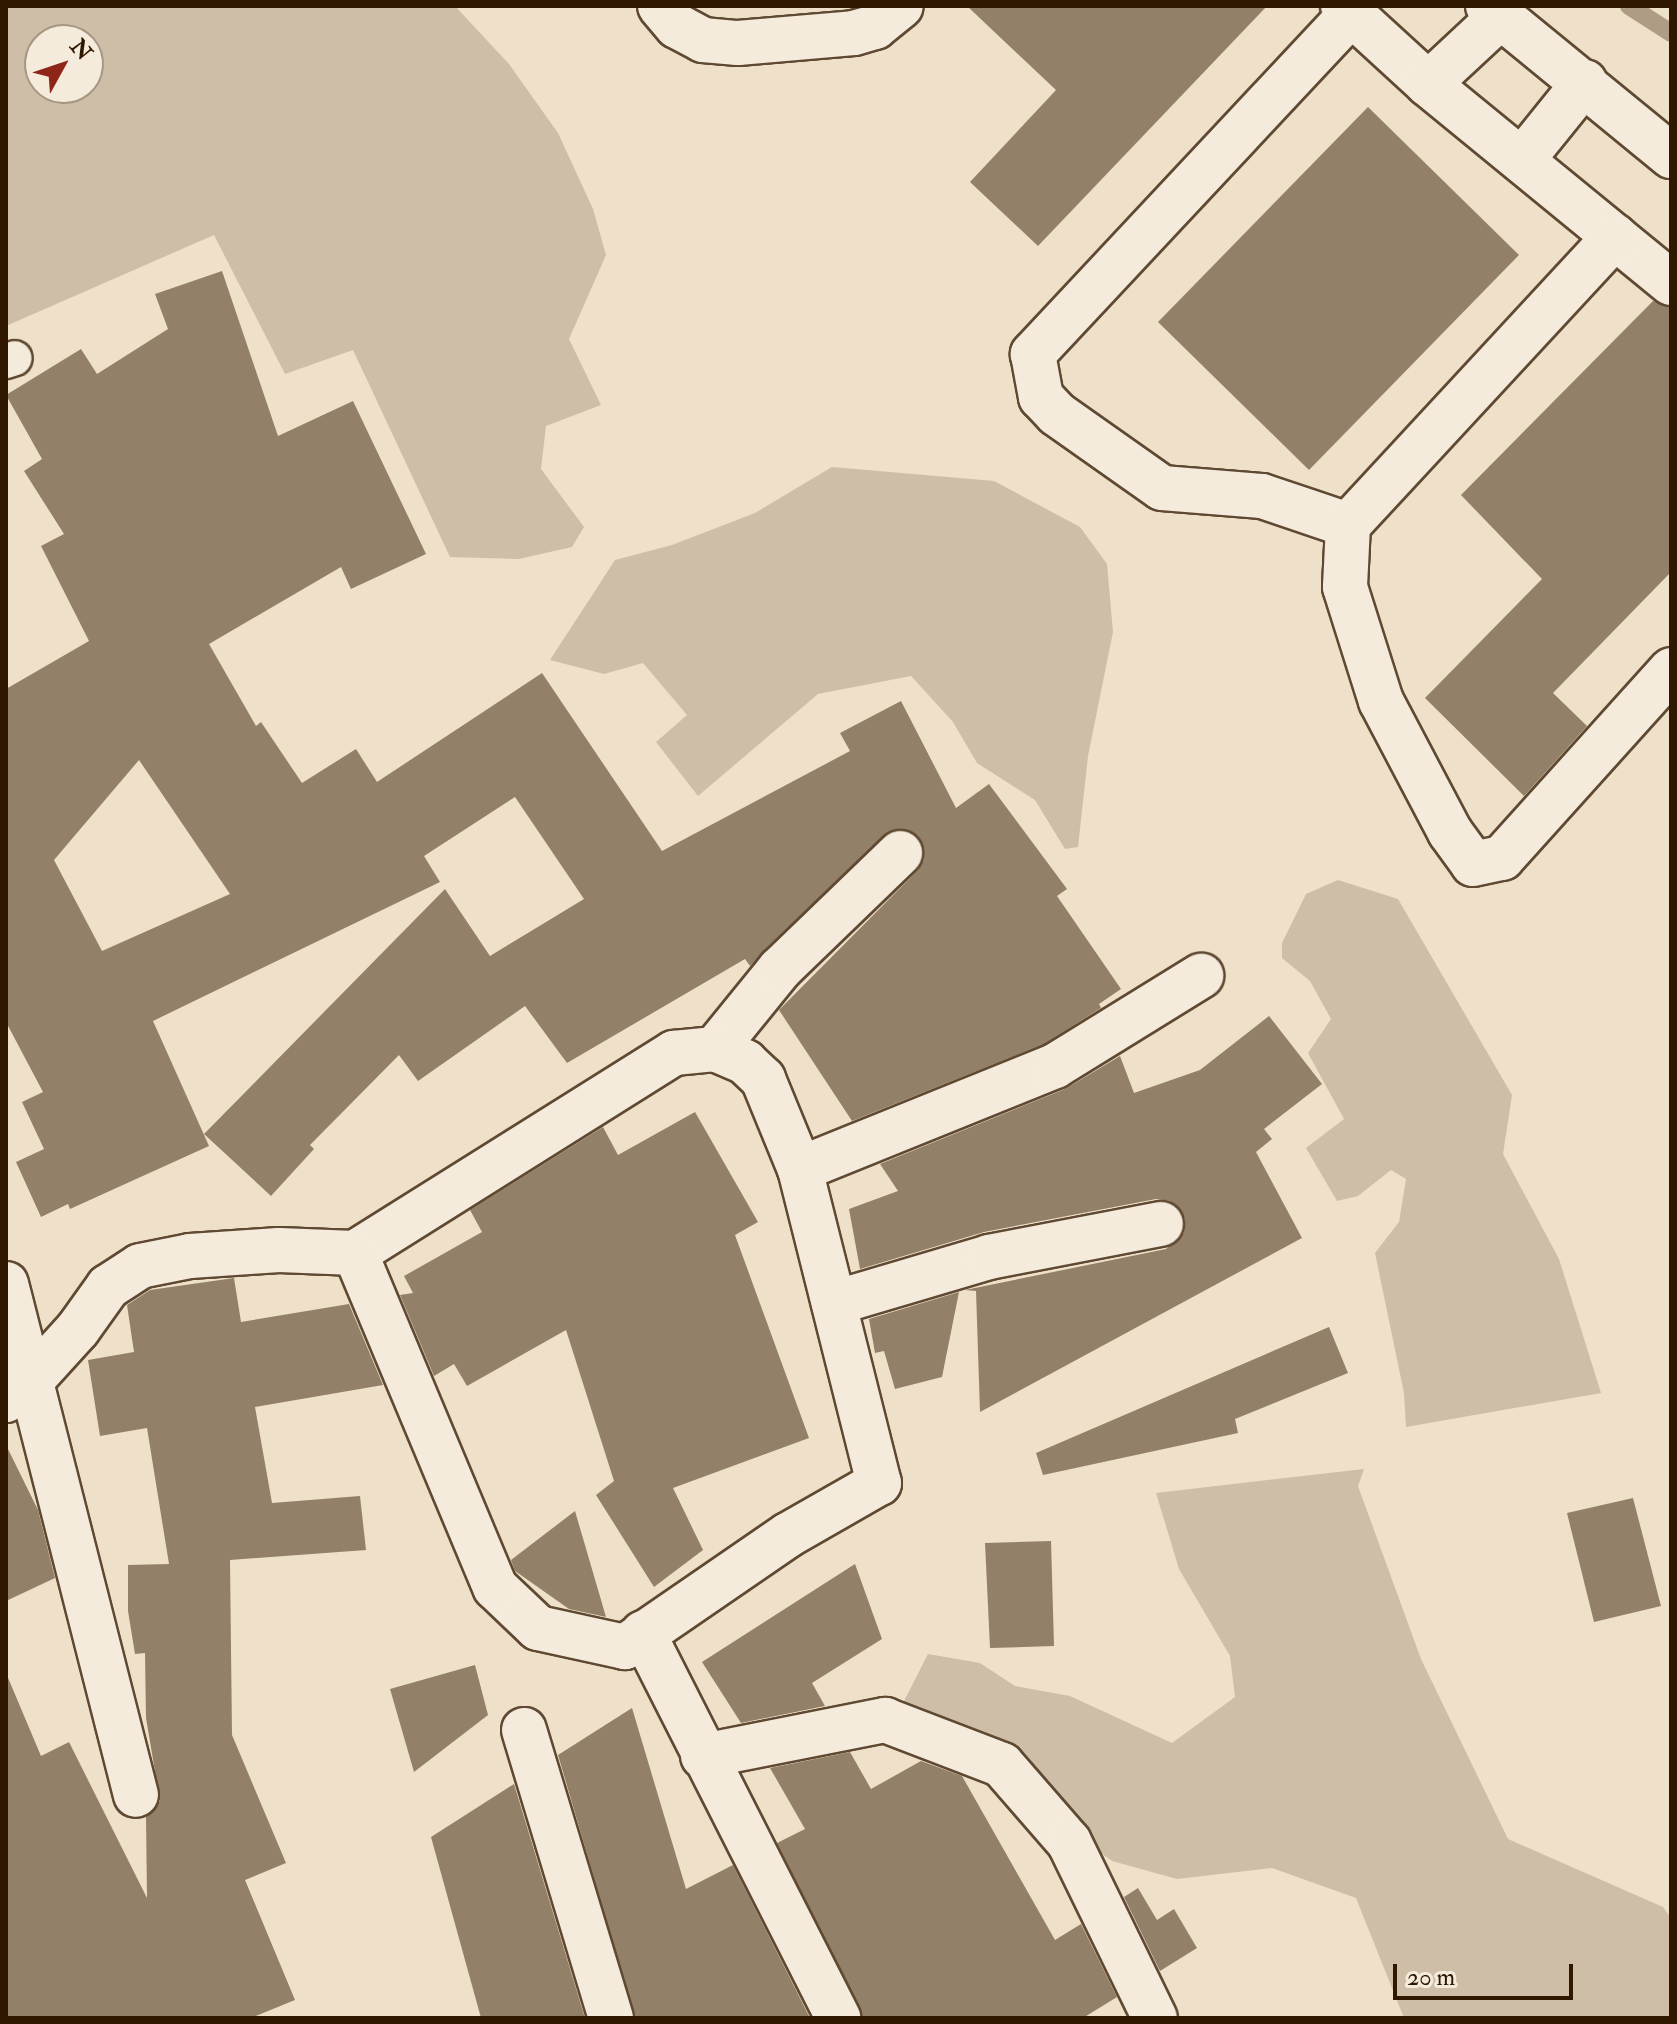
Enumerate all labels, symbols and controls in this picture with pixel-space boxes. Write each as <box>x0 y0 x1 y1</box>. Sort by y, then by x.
north arrow <box>24 24 104 104</box>
text: N <box>64 33 98 66</box>
scale bar <box>1397 1948 1577 1998</box>
text: 20 m <box>1407 1962 1455 1993</box>

